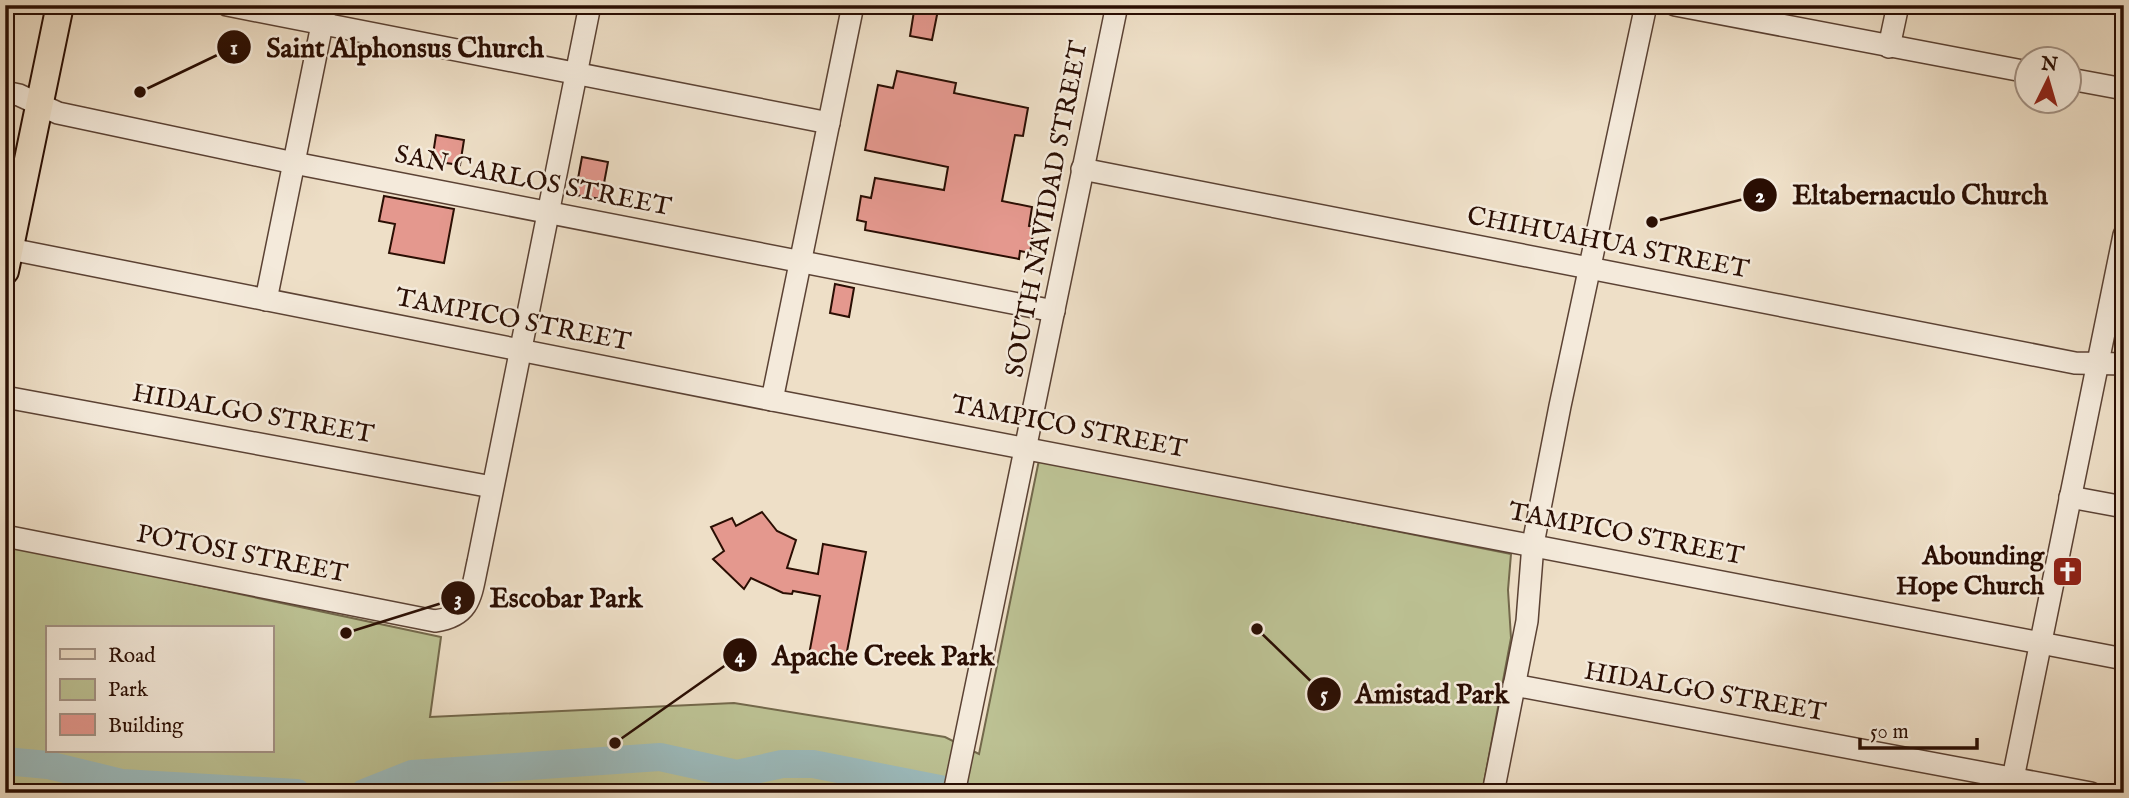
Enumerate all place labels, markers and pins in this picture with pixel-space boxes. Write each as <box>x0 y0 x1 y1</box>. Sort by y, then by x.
callout: Saint Alphonsus Church <box>217 23 557 72</box>
callout: Eltabernaculo Church <box>1743 170 2062 219</box>
place label: Abounding Hope Church <box>1896 540 2045 603</box>
church icon: Abounding Hope Church <box>2050 554 2084 588</box>
callout: Escobar Park <box>441 573 657 622</box>
callout: Apache Creek Park <box>723 630 1008 679</box>
callout: Amistad Park <box>1306 669 1523 718</box>

